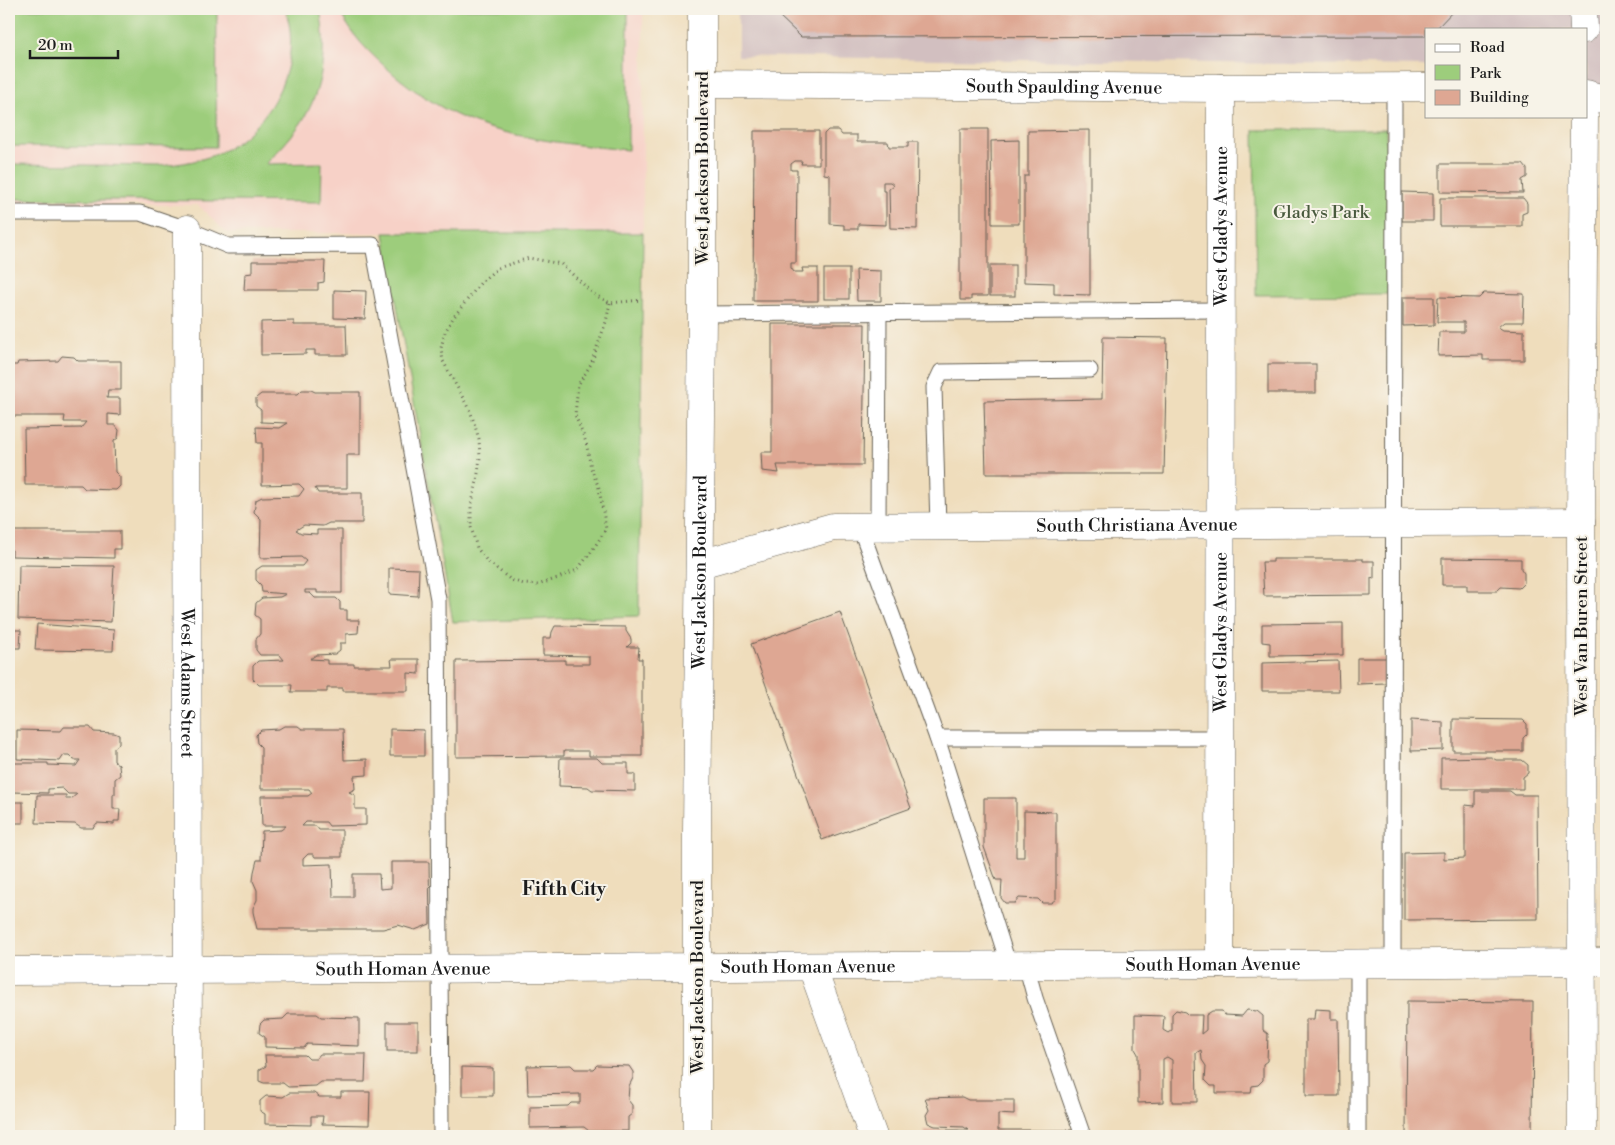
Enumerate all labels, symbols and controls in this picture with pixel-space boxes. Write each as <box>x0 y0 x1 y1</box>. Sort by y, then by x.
scale bar <box>30 28 118 60</box>
legend <box>1425 28 1588 118</box>
text: 20 m <box>38 36 73 55</box>
text: Road <box>1470 38 1505 57</box>
text: Park <box>1470 64 1502 83</box>
street label: West Jackson Boulevard <box>691 70 714 266</box>
street label: South Spaulding Avenue <box>966 75 1162 99</box>
text: Building <box>1469 88 1529 107</box>
street label: West Gladys Avenue <box>1209 146 1232 307</box>
park label: Gladys Park <box>1273 201 1371 224</box>
street label: West Jackson Boulevard <box>687 474 712 670</box>
street label: South Christiana Avenue <box>1036 513 1238 537</box>
street label: West Van Buren Street <box>1570 535 1593 717</box>
street label: West Gladys Avenue <box>1209 552 1232 713</box>
street label: West Adams Street <box>176 607 199 759</box>
district label: Fifth City <box>522 877 607 901</box>
street label: West Jackson Boulevard <box>686 879 709 1075</box>
street label: South Homan Avenue <box>1125 952 1301 976</box>
street label: South Homan Avenue <box>720 955 896 978</box>
street label: South Homan Avenue <box>315 957 491 981</box>

